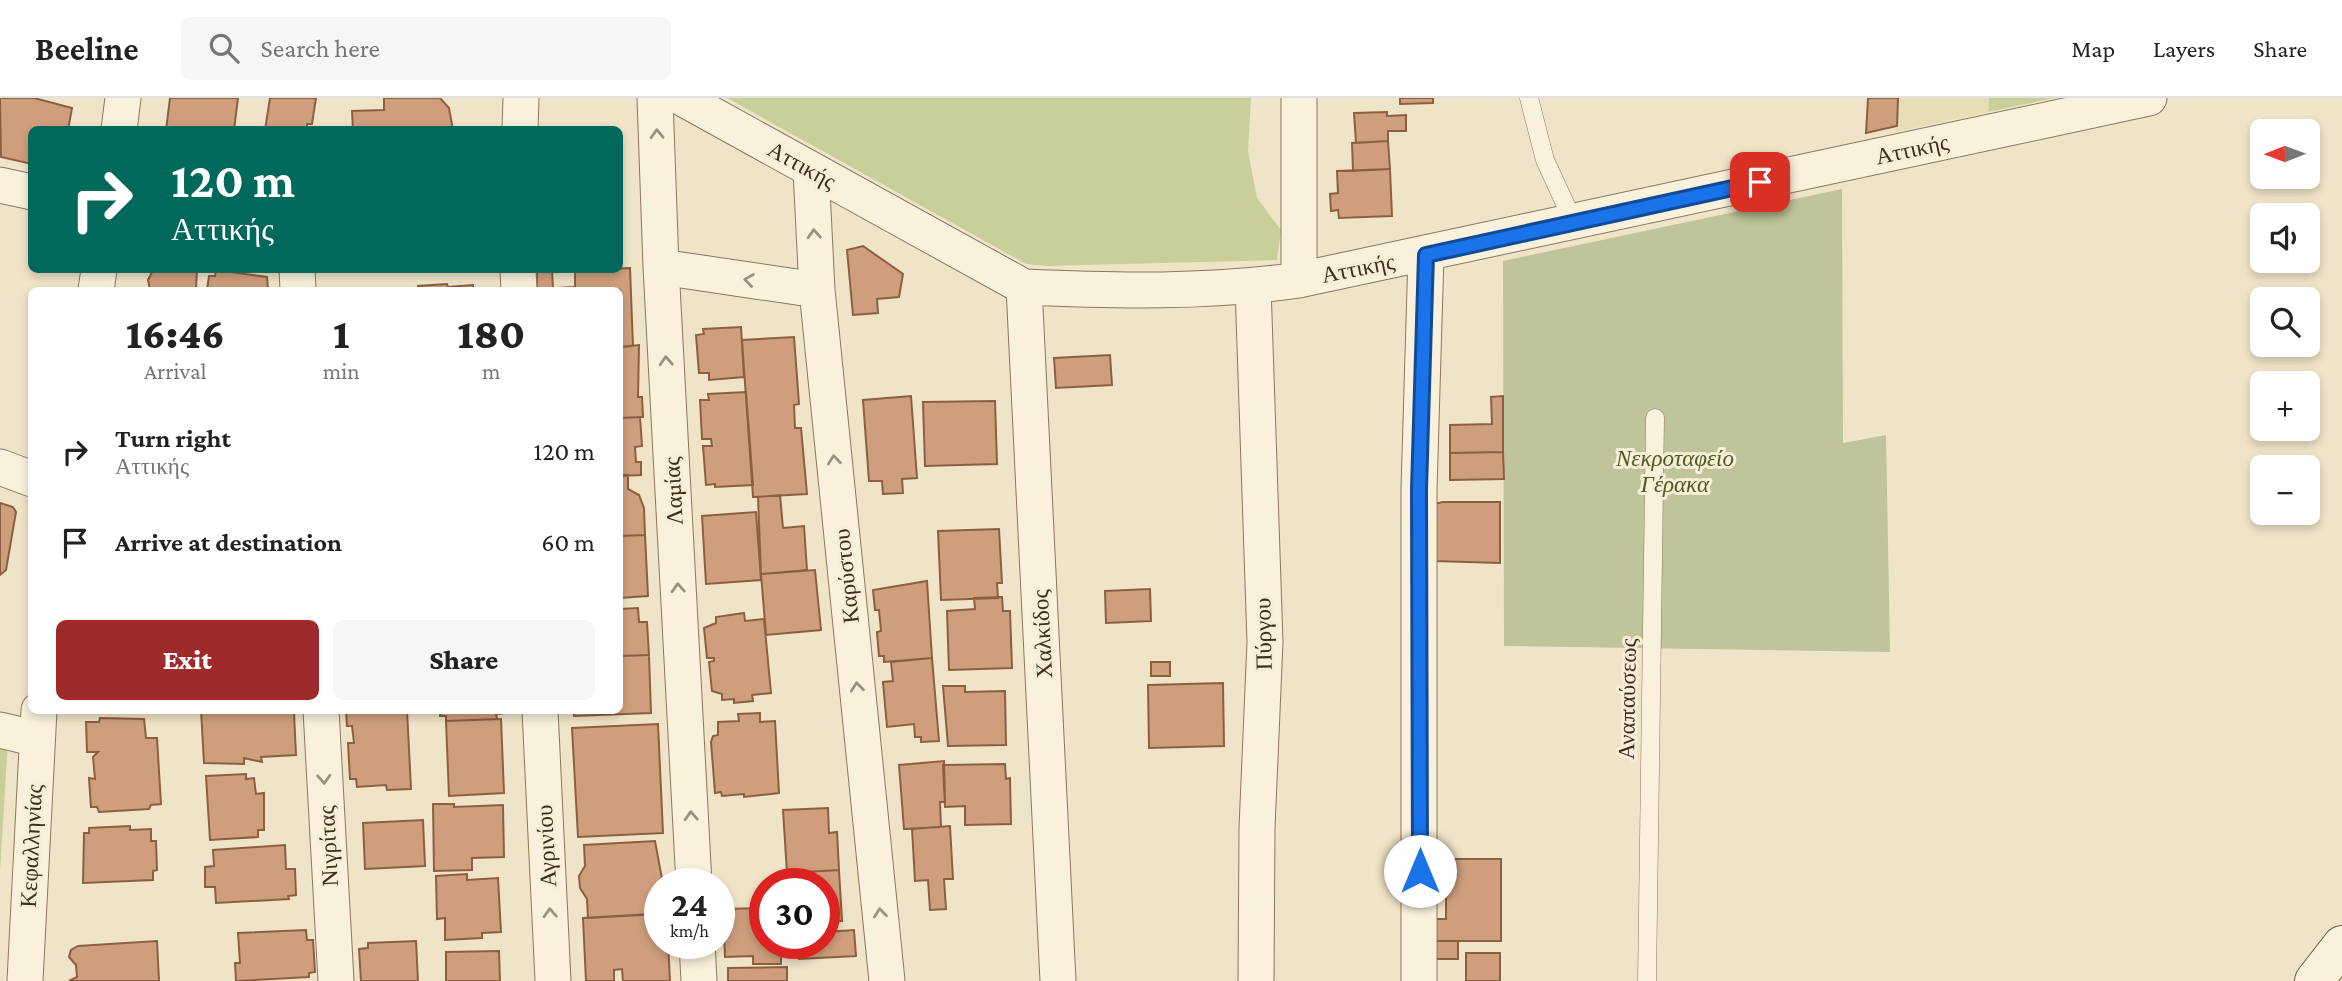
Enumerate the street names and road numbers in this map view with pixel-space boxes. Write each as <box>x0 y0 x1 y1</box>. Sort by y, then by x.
street label: Αττικής <box>1873 129 1951 169</box>
street label: Αττικής <box>763 136 841 194</box>
street label: Αττικής <box>1319 248 1397 288</box>
street label: Λαμίας <box>658 456 688 526</box>
street label: Καρύστου <box>828 527 864 625</box>
street label: Χαλκίδος <box>1027 589 1057 679</box>
street label: Πύργου <box>1249 598 1277 670</box>
street label: Αναπαύσεως <box>1613 638 1641 760</box>
street label: Κεφαλληνίας <box>15 784 47 908</box>
street label: Αγρινίου <box>531 804 561 888</box>
street label: Νιγρίτας <box>313 805 343 887</box>

